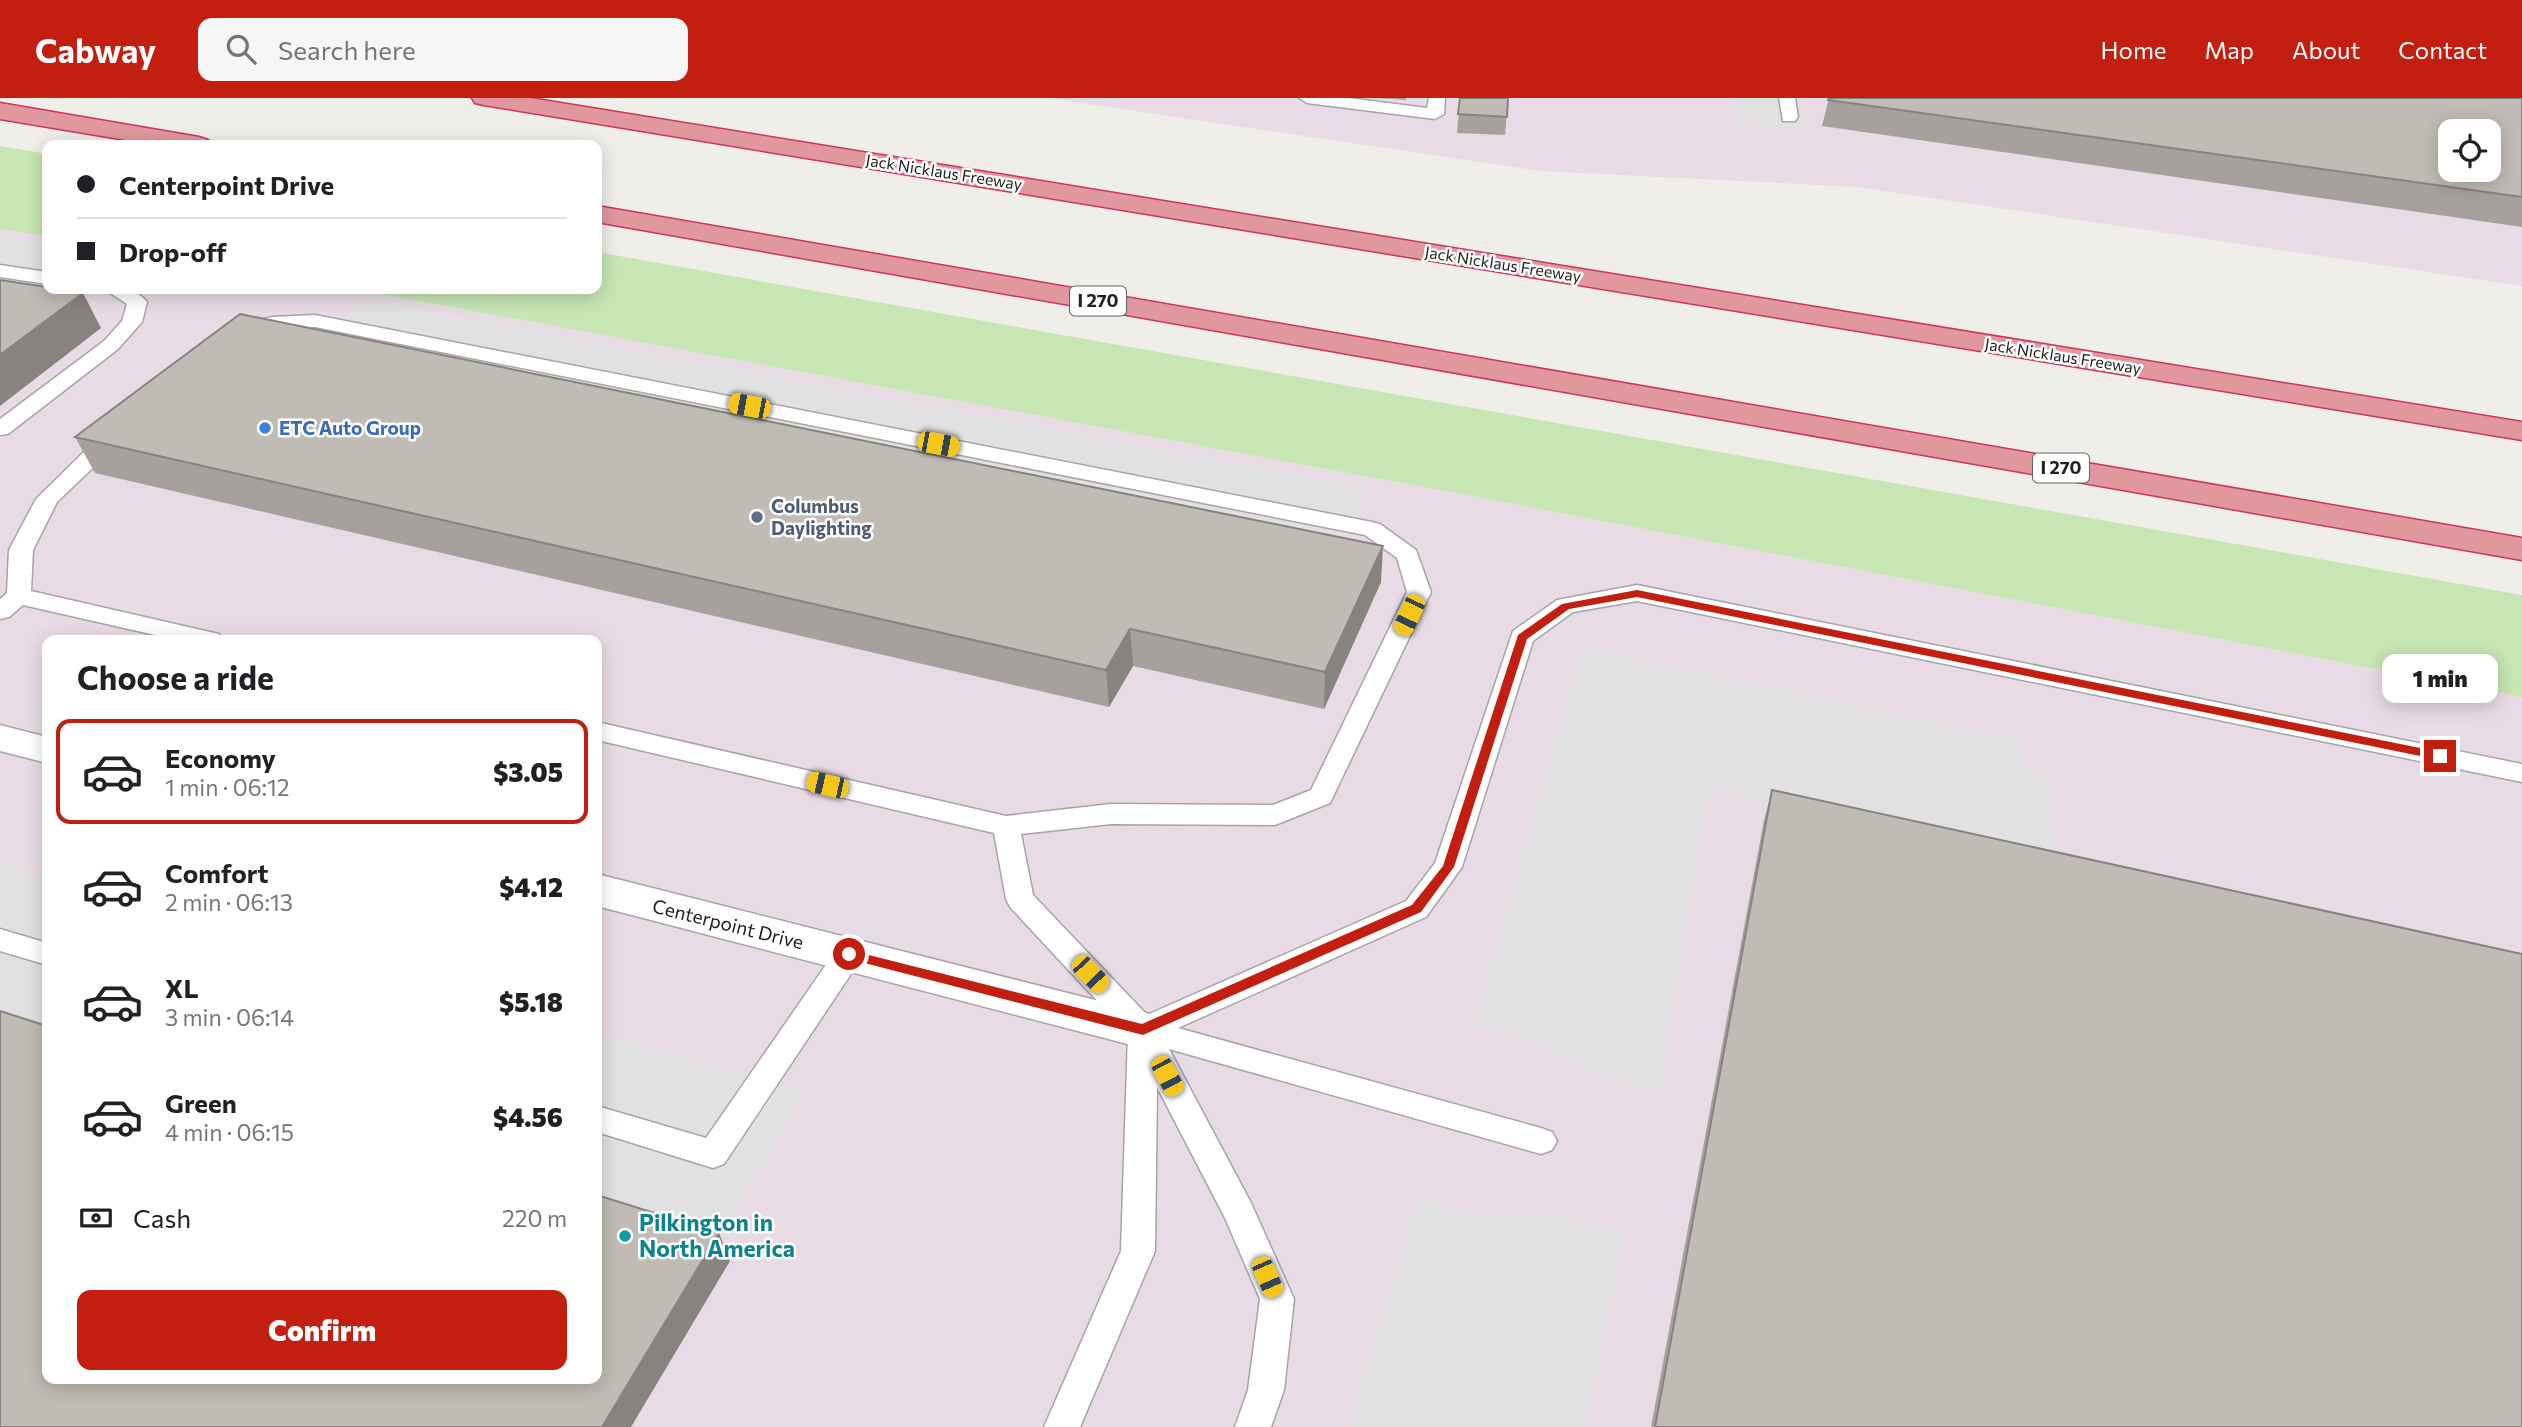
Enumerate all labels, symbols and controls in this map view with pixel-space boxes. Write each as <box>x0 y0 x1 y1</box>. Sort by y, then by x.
search box <box>198 18 688 81</box>
text: Cabway <box>35 29 156 70</box>
icon: search <box>222 30 260 68</box>
text: Search here <box>278 34 416 65</box>
text: Home <box>2101 35 2167 64</box>
text: Map <box>2205 35 2254 64</box>
text: About <box>2292 35 2360 64</box>
text: Contact <box>2398 35 2487 64</box>
map controls <box>2438 119 2501 182</box>
button: locate <box>2438 119 2501 182</box>
street label: Jack Nicklaus Freeway <box>865 150 1024 193</box>
text: Centerpoint Drive <box>119 169 334 200</box>
text: Drop-off <box>119 236 226 267</box>
street label: Jack Nicklaus Freeway <box>1424 242 1583 285</box>
road number: I 270 <box>1070 286 1126 316</box>
street label: Jack Nicklaus Freeway <box>1984 334 2143 377</box>
car <box>727 392 772 420</box>
place label: ETC Auto Group <box>279 416 421 439</box>
marker: ETC Auto Group <box>257 420 273 436</box>
car <box>916 430 961 458</box>
road number: I 270 <box>2033 454 2089 482</box>
place label: Columbus Daylighting <box>771 494 872 539</box>
marker: Columbus Daylighting <box>749 509 765 525</box>
car <box>1391 592 1428 638</box>
callout: 1 min <box>2382 654 2498 704</box>
text: Choose a ride <box>77 657 274 697</box>
text: 1 min <box>2412 664 2468 692</box>
icon: car <box>81 740 144 803</box>
route end <box>2424 740 2456 772</box>
text: Economy <box>165 742 276 773</box>
text: $3.05 <box>493 756 563 787</box>
car <box>805 770 850 800</box>
text: 1 min · 06:12 <box>165 773 290 801</box>
icon: car <box>81 855 144 918</box>
text: Comfort <box>165 857 268 888</box>
text: $4.12 <box>499 871 563 902</box>
text: 2 min · 06:13 <box>165 888 293 916</box>
street label: Centerpoint Drive <box>650 894 806 953</box>
route start <box>833 938 865 970</box>
car <box>1068 952 1113 996</box>
icon: car <box>81 970 144 1033</box>
text: XL <box>165 972 199 1003</box>
text: $5.18 <box>499 986 563 1017</box>
text: 3 min · 06:14 <box>165 1003 294 1031</box>
car <box>1148 1053 1187 1099</box>
icon: car <box>81 1085 144 1148</box>
text: Green <box>165 1087 237 1118</box>
text: $4.56 <box>493 1101 563 1132</box>
text: 4 min · 06:15 <box>165 1118 294 1146</box>
icon: cash <box>77 1199 115 1237</box>
text: Cash <box>133 1202 191 1233</box>
text: 220 m <box>502 1204 567 1232</box>
place label: Pilkington in North America <box>639 1208 795 1262</box>
marker: Pilkington in North America <box>617 1228 633 1244</box>
car <box>1249 1254 1286 1300</box>
button: Confirm <box>77 1290 567 1370</box>

